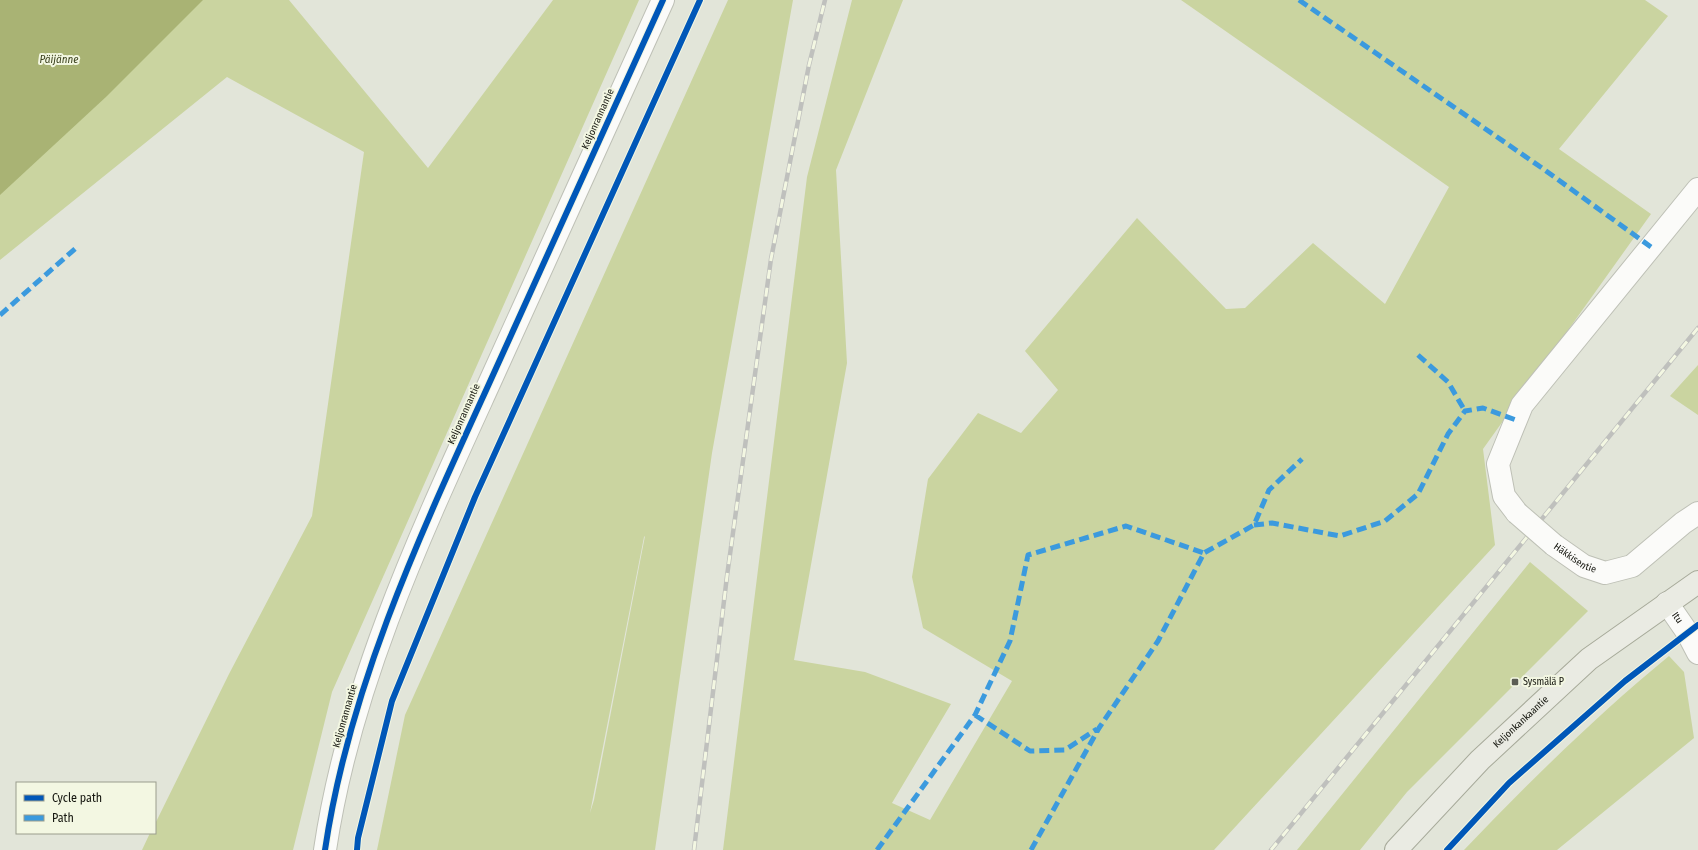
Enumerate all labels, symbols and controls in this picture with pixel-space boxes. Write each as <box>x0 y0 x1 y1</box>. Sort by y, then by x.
water label: Päijänne <box>40 53 78 66</box>
street label: Keljonrannantie <box>579 87 617 151</box>
street label: Keljonrannantie <box>445 382 483 446</box>
street label: Häkkisentie <box>1551 541 1598 576</box>
street label: Itu <box>1669 610 1685 626</box>
place label: Sysmälä P <box>1523 676 1564 688</box>
marker: Sysmälä P <box>1510 677 1520 687</box>
street label: Keljonrannantie <box>330 683 360 749</box>
street label: Keljonkankaantie <box>1491 693 1551 750</box>
legend <box>16 782 156 834</box>
text: Cycle path <box>52 791 102 805</box>
text: Path <box>52 811 74 825</box>

